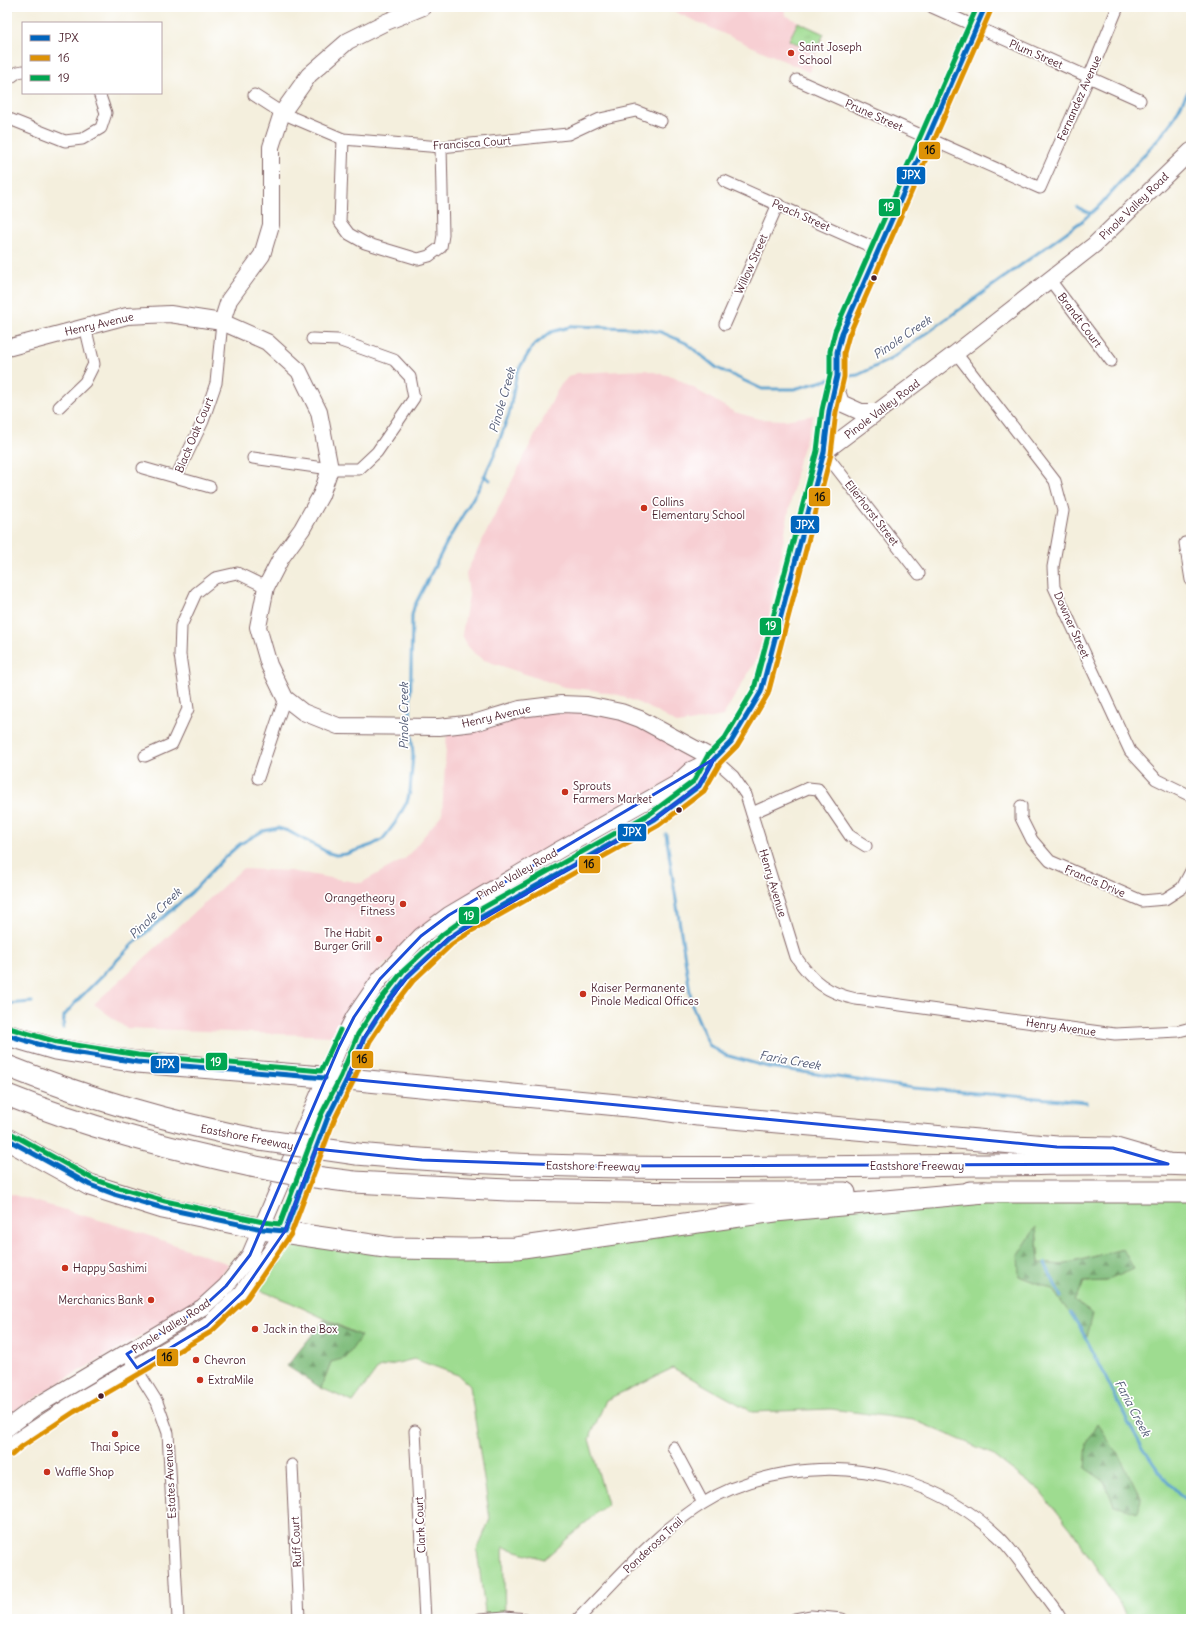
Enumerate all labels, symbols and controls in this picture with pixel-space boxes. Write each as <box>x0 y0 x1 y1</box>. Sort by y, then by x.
legend <box>22 22 162 94</box>
text: JPX <box>58 30 79 45</box>
street label: Plum Street <box>1007 36 1065 72</box>
place label: Saint Joseph School <box>799 40 862 67</box>
marker: Saint Joseph School <box>786 48 796 58</box>
text: 16 <box>58 50 70 65</box>
street label: Fernandez Avenue <box>1054 53 1104 143</box>
text: 19 <box>58 70 70 85</box>
street label: Prune Street <box>843 96 905 134</box>
street label: Francisca Court <box>433 133 512 153</box>
line badge: 16 <box>918 141 941 160</box>
text: 16 <box>925 143 935 157</box>
line badge: JPX <box>896 166 926 185</box>
text: JPX <box>901 168 921 182</box>
street label: Pinole Valley Road <box>1096 169 1172 243</box>
street label: Peach Street <box>770 196 833 234</box>
line badge: 19 <box>878 198 901 217</box>
text: 19 <box>884 200 894 214</box>
street label: Willow Street <box>732 232 771 296</box>
unlabelled marker <box>869 273 879 283</box>
street label: Brandt Court <box>1055 290 1105 350</box>
street label: Henry Avenue <box>63 309 135 339</box>
water label: Pinole Creek <box>870 312 935 362</box>
water label: Pinole Creek <box>486 365 519 434</box>
street label: Pinole Valley Road <box>842 376 923 442</box>
street label: Black Oak Court <box>172 395 216 475</box>
street label: Ellerhorst Street <box>842 477 902 549</box>
line badge: 16 <box>808 487 831 507</box>
text: 16 <box>815 490 825 504</box>
place label: Collins Elementary School <box>652 495 745 522</box>
marker: Collins Elementary School <box>639 503 649 513</box>
line badge: JPX <box>790 515 820 534</box>
text: JPX <box>795 518 815 532</box>
street label: Downer Street <box>1051 590 1093 661</box>
line badge: 19 <box>759 617 782 636</box>
text: 19 <box>766 619 776 633</box>
water label: Pinole Creek <box>396 682 411 750</box>
street label: Henry Avenue <box>460 701 532 731</box>
place label: Sprouts Farmers Market <box>573 779 652 806</box>
marker: Sprouts Farmers Market <box>560 787 570 797</box>
unlabelled marker <box>674 805 684 815</box>
line badge: JPX <box>617 823 647 842</box>
text: JPX <box>622 825 642 839</box>
street label: Pinole Valley Road <box>474 845 560 903</box>
street label: Henry Avenue <box>756 847 790 919</box>
line badge: 16 <box>578 855 601 874</box>
text: 16 <box>584 857 594 871</box>
street label: Francis Drive <box>1063 862 1127 900</box>
water label: Pinole Creek <box>126 884 185 942</box>
place label: Orangetheory Fitness <box>325 891 395 918</box>
marker: Orangetheory Fitness <box>398 899 408 909</box>
line badge: 19 <box>458 906 480 925</box>
text: 19 <box>464 909 474 923</box>
place label: The Habit Burger Grill <box>314 926 371 953</box>
marker: The Habit Burger Grill <box>374 934 384 944</box>
place label: Kaiser Permanente Pinole Medical Offices <box>591 981 699 1008</box>
marker: Kaiser Permanente Pinole Medical Offices <box>578 989 588 999</box>
street label: Henry Avenue <box>1025 1015 1097 1039</box>
water label: Faria Creek <box>758 1047 823 1073</box>
line badge: 16 <box>351 1050 374 1069</box>
line badge: 19 <box>205 1052 228 1071</box>
text: 16 <box>357 1052 367 1066</box>
line badge: JPX <box>150 1055 180 1074</box>
text: 19 <box>211 1055 221 1069</box>
text: JPX <box>155 1057 175 1071</box>
street label: Eastshore Freeway <box>199 1121 295 1153</box>
street label: Eastshore Freeway <box>546 1158 640 1174</box>
street label: Eastshore Freeway <box>870 1159 964 1173</box>
place label: Happy Sashimi <box>73 1261 147 1275</box>
marker: Happy Sashimi <box>60 1263 70 1273</box>
place label: Merchanics Bank <box>58 1293 143 1307</box>
street label: Pinole Valley Road <box>129 1295 213 1357</box>
marker: Merchanics Bank <box>146 1295 156 1305</box>
place label: Jack in the Box <box>263 1322 338 1336</box>
marker: Jack in the Box <box>250 1324 260 1334</box>
line badge: 16 <box>156 1348 179 1367</box>
text: 16 <box>162 1350 172 1364</box>
place label: Chevron <box>204 1353 246 1367</box>
marker: Chevron <box>191 1355 201 1365</box>
place label: ExtraMile <box>208 1373 254 1387</box>
marker: ExtraMile <box>195 1375 205 1385</box>
water label: Faria Creek <box>1112 1377 1155 1440</box>
unlabelled marker <box>96 1391 106 1401</box>
marker: Thai Spice <box>110 1429 120 1439</box>
place label: Thai Spice <box>90 1440 140 1454</box>
street label: Estates Avenue <box>161 1443 179 1519</box>
place label: Waffle Shop <box>55 1465 114 1479</box>
marker: Waffle Shop <box>42 1467 52 1477</box>
street label: Clark Court <box>412 1496 428 1554</box>
street label: Ponderosa Trail <box>620 1514 686 1576</box>
street label: Ruff Court <box>288 1516 304 1568</box>

